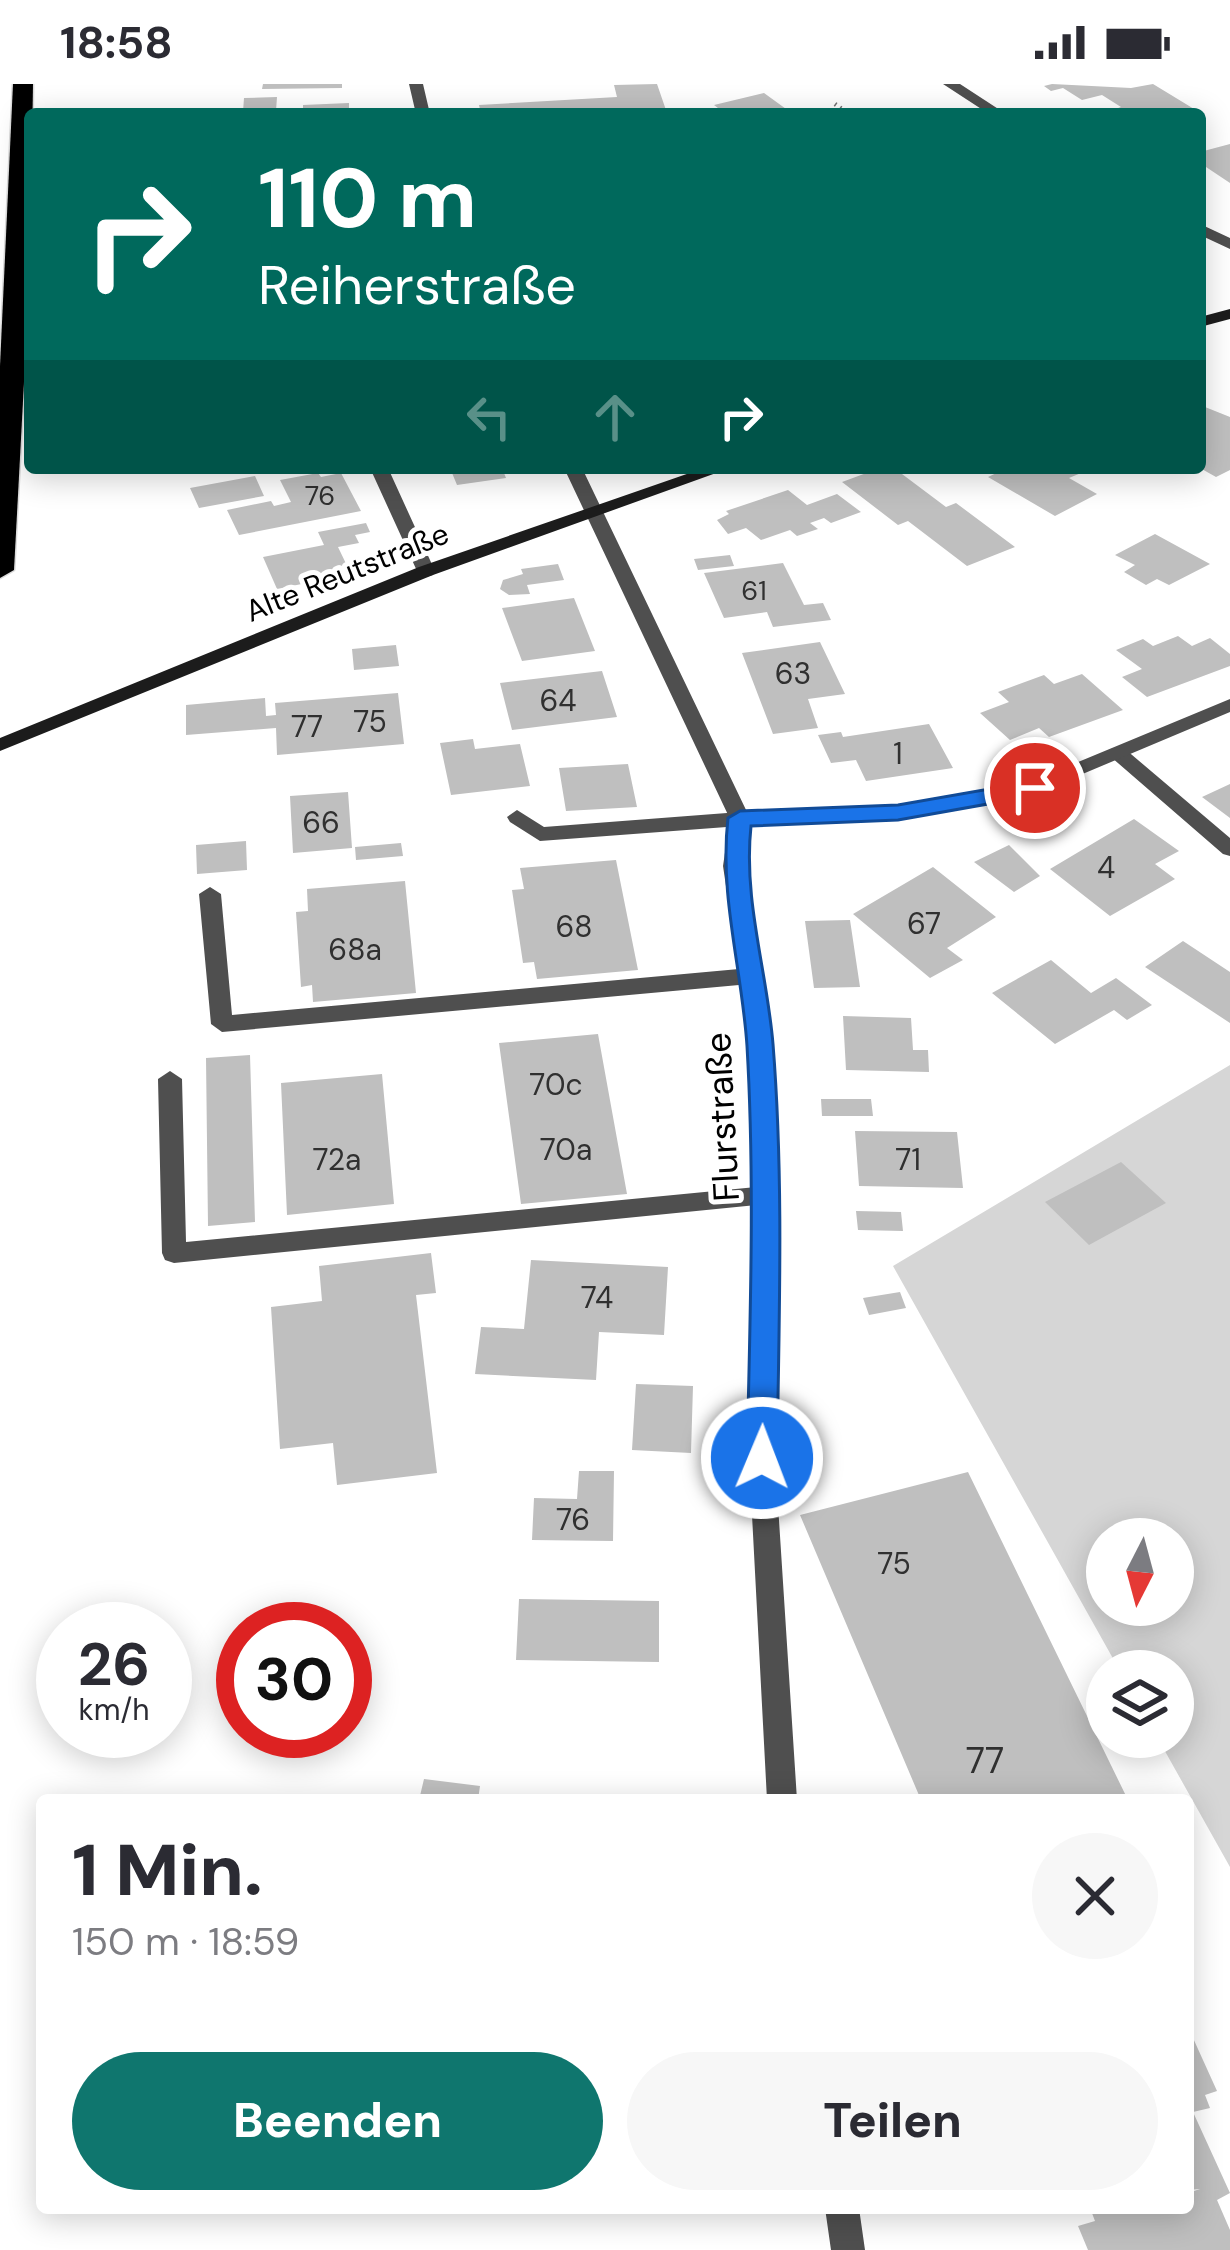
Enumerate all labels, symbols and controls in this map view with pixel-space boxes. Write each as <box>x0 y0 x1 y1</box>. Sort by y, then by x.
text: 18:58 <box>60 13 173 72</box>
text: 110 m <box>258 144 477 253</box>
icon: right <box>60 156 216 312</box>
text: Reiherstraße <box>258 250 576 321</box>
icon: left <box>456 384 522 450</box>
icon: ahead <box>582 384 648 450</box>
icon: right <box>708 384 774 450</box>
house number: 76 <box>305 478 335 513</box>
street label: Alte Reutstraße <box>240 513 454 631</box>
house number: 61 <box>741 573 767 608</box>
house number: 63 <box>775 654 811 693</box>
house number: 64 <box>539 681 577 720</box>
house number: 75 <box>353 702 387 741</box>
house number: 77 <box>291 707 323 746</box>
house number: 1 <box>893 734 903 773</box>
pin <box>984 737 1086 839</box>
icon: arrive <box>1002 755 1068 821</box>
house number: 66 <box>302 803 340 842</box>
house number: 4 <box>1097 848 1115 887</box>
house number: 67 <box>907 904 941 943</box>
house number: 68 <box>555 907 593 946</box>
house number: 68a <box>328 930 382 969</box>
street label: Flurstraße <box>694 1031 750 1203</box>
house number: 70c <box>529 1065 583 1104</box>
house number: 70a <box>540 1130 592 1169</box>
house number: 72a <box>313 1140 361 1179</box>
house number: 71 <box>895 1140 921 1179</box>
house number: 74 <box>581 1278 613 1317</box>
position arrow <box>699 1395 825 1521</box>
house number: 76 <box>556 1500 590 1539</box>
north arrow <box>1086 1518 1194 1626</box>
map controls <box>1086 1518 1194 1758</box>
house number: 75 <box>877 1544 911 1583</box>
speed limit sign: 30 <box>216 1602 372 1758</box>
text: 26 <box>78 1625 150 1704</box>
button: layers <box>1086 1650 1194 1758</box>
text: km/h <box>79 1690 149 1729</box>
house number: 77 <box>966 1737 1004 1784</box>
text: 1 Min. <box>72 1824 263 1917</box>
button: close <box>1032 1833 1158 1959</box>
text: 150 m · 18:59 <box>72 1916 299 1967</box>
button: Beenden <box>72 2052 603 2190</box>
button: Teilen <box>627 2052 1158 2190</box>

